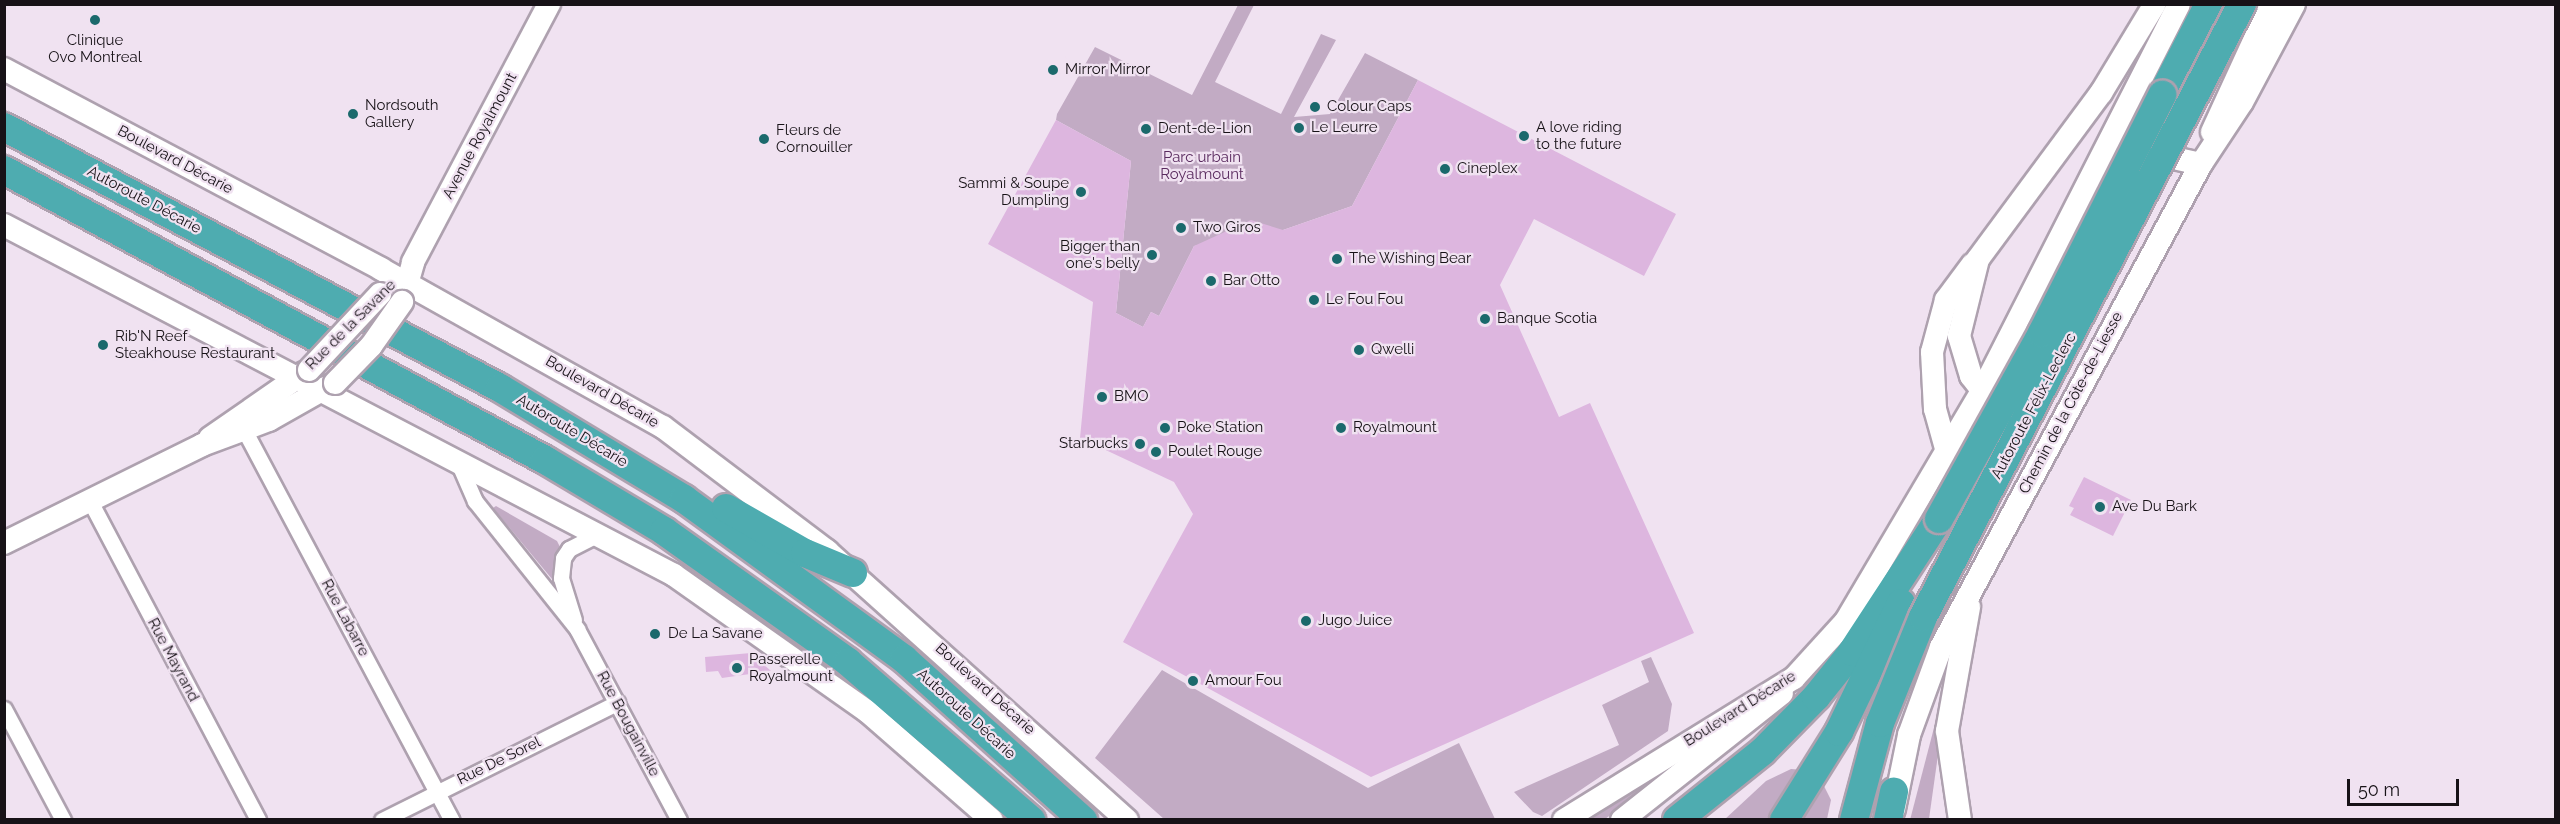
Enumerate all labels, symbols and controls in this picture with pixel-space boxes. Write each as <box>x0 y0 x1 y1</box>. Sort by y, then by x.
marker: Clinique Ovo Montreal <box>86 11 104 29</box>
place label: Clinique Ovo Montreal <box>48 31 142 66</box>
place label: Mirror Mirror <box>1065 61 1151 79</box>
marker: Mirror Mirror <box>1046 63 1060 77</box>
street label: Avenue Royalmount <box>439 70 521 202</box>
place label: Nordsouth Gallery <box>365 96 439 131</box>
place label: Colour Caps <box>1327 98 1412 116</box>
marker: Colour Caps <box>1308 100 1322 114</box>
marker: Nordsouth Gallery <box>346 107 360 121</box>
place label: A love riding to the future <box>1536 118 1622 153</box>
place label: Le Leurre <box>1311 119 1378 137</box>
place label: Dent-de-Lion <box>1158 120 1252 138</box>
place label: Fleurs de Cornouiller <box>776 121 853 156</box>
marker: Le Leurre <box>1292 121 1306 135</box>
street label: Boulevard Décarie <box>114 122 236 198</box>
marker: Dent-de-Lion <box>1139 122 1153 136</box>
marker: A love riding to the future <box>1517 129 1531 143</box>
marker: Fleurs de Cornouiller <box>757 132 771 146</box>
park label: Parc urbain Royalmount <box>1160 148 1244 183</box>
place label: Cineplex <box>1457 160 1518 178</box>
street label: Autoroute Décarie <box>84 162 204 238</box>
marker: Cineplex <box>1438 162 1452 176</box>
place label: Sammi & Soupe Dumpling <box>958 174 1069 209</box>
marker: Sammi & Soupe Dumpling <box>1074 185 1088 199</box>
place label: Two Giros <box>1193 219 1261 237</box>
marker: Two Giros <box>1174 221 1188 235</box>
place label: Bigger than one's belly <box>1060 237 1140 272</box>
marker: Bigger than one's belly <box>1145 248 1159 262</box>
place label: The Wishing Bear <box>1349 250 1472 268</box>
marker: The Wishing Bear <box>1330 252 1344 266</box>
place label: Bar Otto <box>1223 272 1280 290</box>
marker: Bar Otto <box>1204 274 1218 288</box>
street label: Rue de la Savane <box>302 276 400 374</box>
place label: Le Fou Fou <box>1326 291 1403 309</box>
marker: Le Fou Fou <box>1307 293 1321 307</box>
street label: Chemin de la Côte-de-Liesse <box>2015 309 2127 497</box>
place label: Banque Scotia <box>1497 310 1597 328</box>
marker: Banque Scotia <box>1478 312 1492 326</box>
place label: Rib'N Reef Steakhouse Restaurant <box>115 327 275 362</box>
street label: Autoroute Félix-Leclerc <box>1988 330 2080 482</box>
marker: Rib'N Reef Steakhouse Restaurant <box>96 338 110 352</box>
place label: Qwelli <box>1371 341 1414 359</box>
marker: Qwelli <box>1352 343 1366 357</box>
street label: Boulevard Décarie <box>542 352 662 432</box>
place label: BMO <box>1114 388 1148 406</box>
marker: BMO <box>1095 390 1109 404</box>
street label: Autoroute Décarie <box>513 391 631 471</box>
place label: Poke Station <box>1177 419 1263 437</box>
place label: Royalmount <box>1353 419 1437 437</box>
marker: Poke Station <box>1158 421 1172 435</box>
marker: Royalmount <box>1334 421 1348 435</box>
place label: Starbucks <box>1059 435 1128 453</box>
marker: Starbucks <box>1133 437 1147 451</box>
place label: Poulet Rouge <box>1168 443 1262 461</box>
marker: Poulet Rouge <box>1149 445 1163 459</box>
place label: Ave Du Bark <box>2112 498 2197 516</box>
marker: Ave Du Bark <box>2093 500 2107 514</box>
street label: Rue Labarre <box>317 576 373 660</box>
place label: Jugo Juice <box>1318 612 1392 630</box>
marker: Jugo Juice <box>1299 614 1313 628</box>
street label: Rue Mayrand <box>143 615 203 705</box>
marker: De La Savane <box>646 625 664 643</box>
place label: De La Savane <box>668 625 763 643</box>
street label: Boulevard Décarie <box>931 639 1039 739</box>
place label: Passerelle Royalmount <box>749 650 833 685</box>
marker: Passerelle Royalmount <box>730 661 744 675</box>
street label: Autoroute Décarie <box>913 665 1019 763</box>
street label: Boulevard Décarie <box>1681 667 1799 751</box>
street label: Rue Bougainville <box>593 668 663 780</box>
place label: Amour Fou <box>1205 672 1282 690</box>
marker: Amour Fou <box>1186 674 1200 688</box>
street label: Rue De Sorel <box>454 733 544 789</box>
scale bar <box>2350 767 2462 805</box>
text: 50 m <box>2358 779 2400 800</box>

